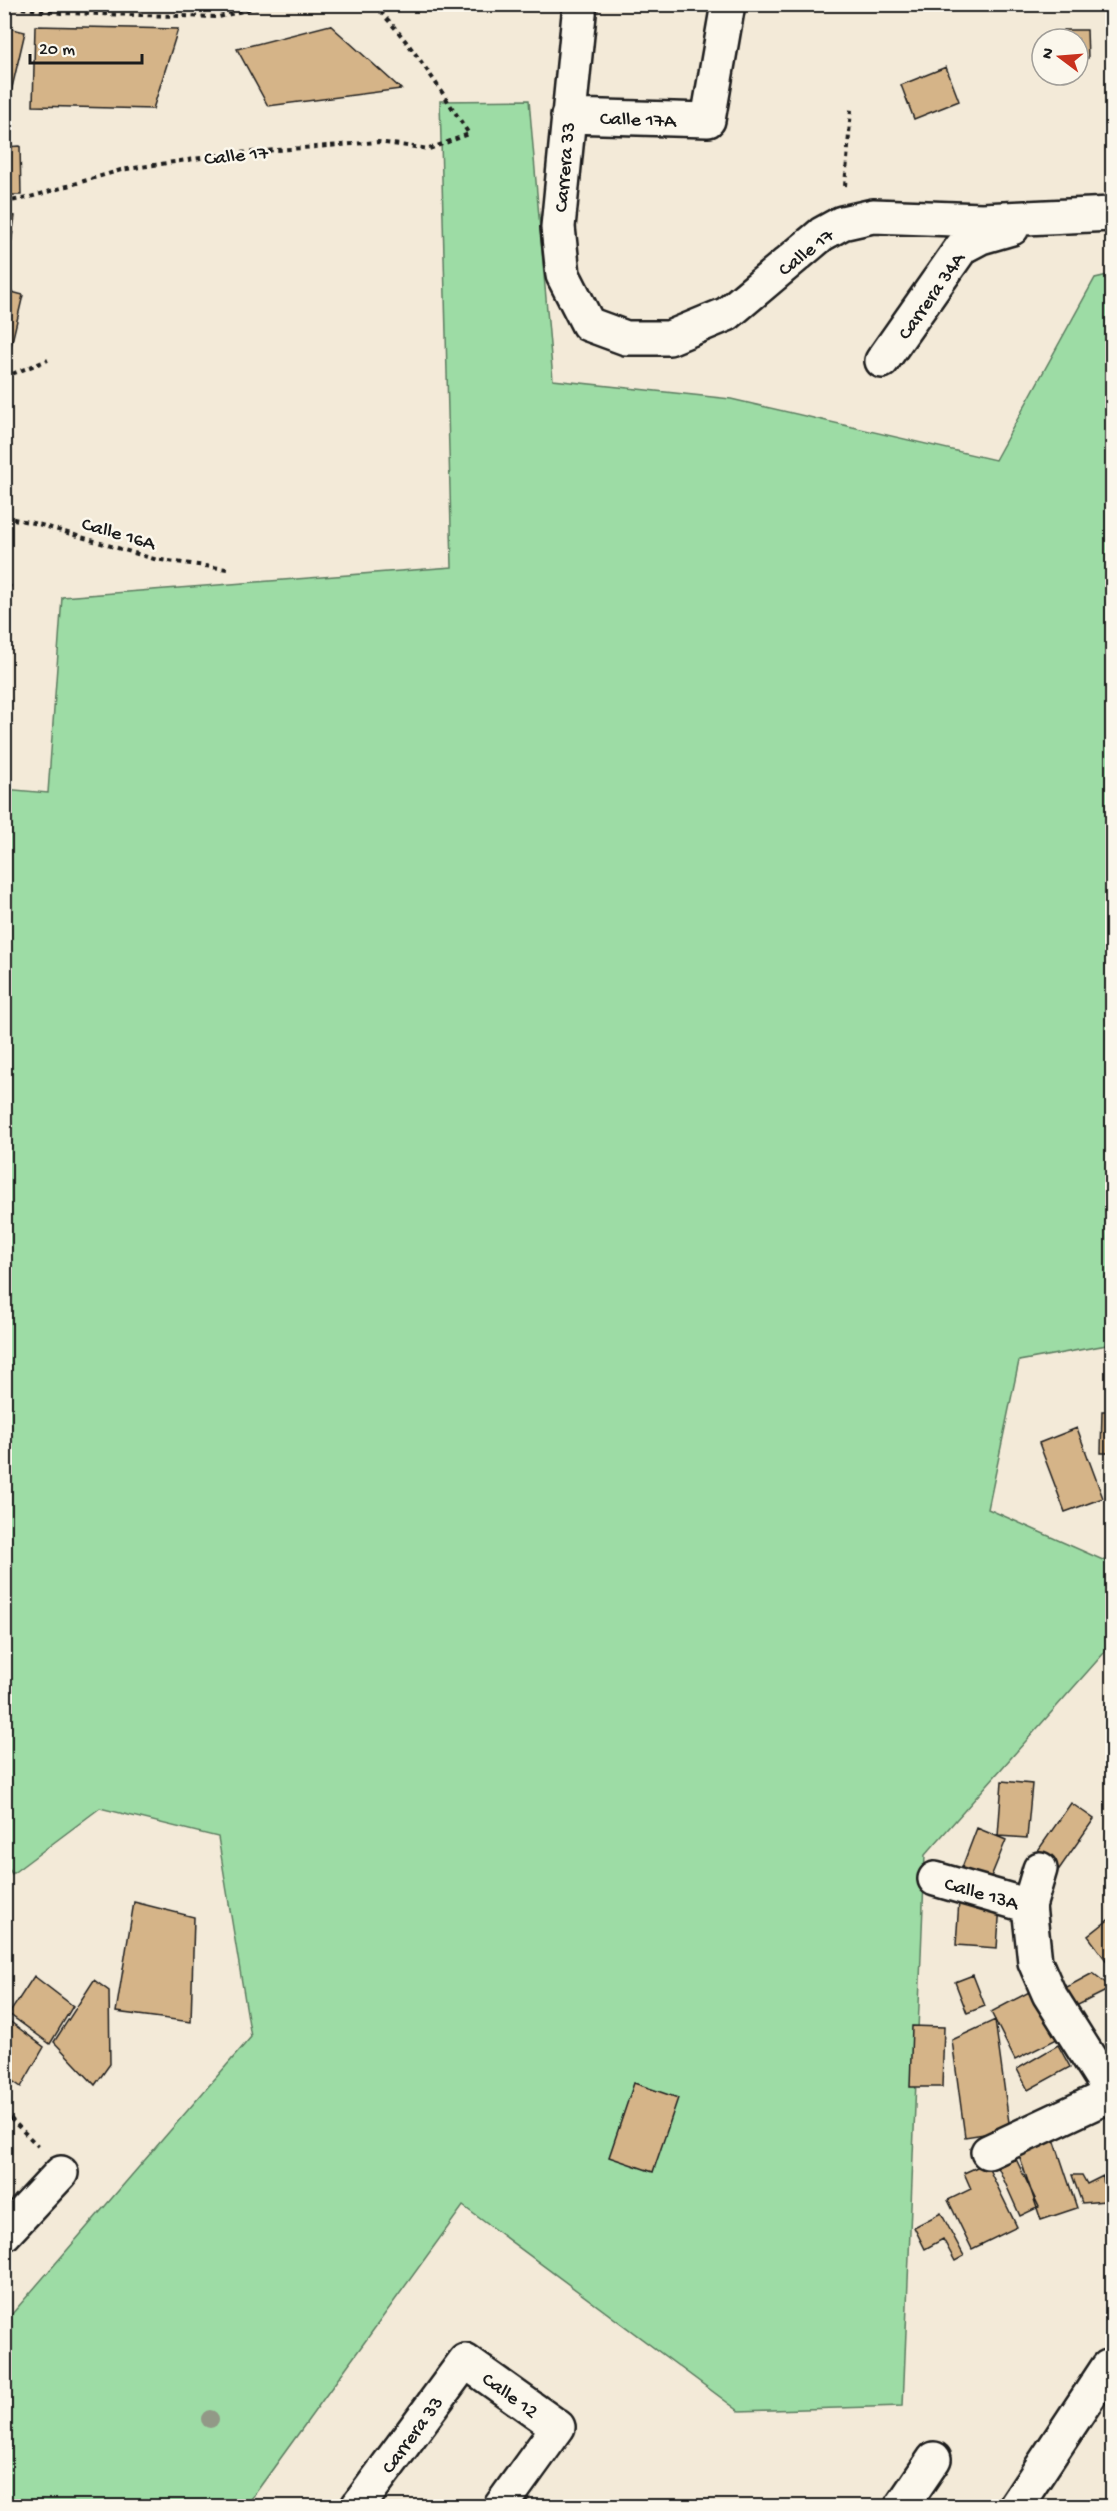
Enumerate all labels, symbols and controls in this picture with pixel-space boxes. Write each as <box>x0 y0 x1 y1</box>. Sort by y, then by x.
scale bar <box>30 27 142 65</box>
north arrow <box>1030 27 1090 87</box>
text: 20 m <box>39 40 75 61</box>
text: N <box>1038 46 1060 61</box>
street label: Calle 17A <box>599 109 677 134</box>
street label: Carrera 33 <box>551 121 582 213</box>
street label: Calle 17 <box>203 143 270 172</box>
street label: Calle 17 <box>775 225 840 283</box>
street label: Carrera 34A <box>894 248 972 345</box>
street label: Calle 16A <box>78 514 159 557</box>
street label: Calle 13A <box>941 1874 1022 1917</box>
street label: Calle 12 <box>476 2369 542 2425</box>
street label: Carrera 33 <box>378 2393 450 2479</box>

